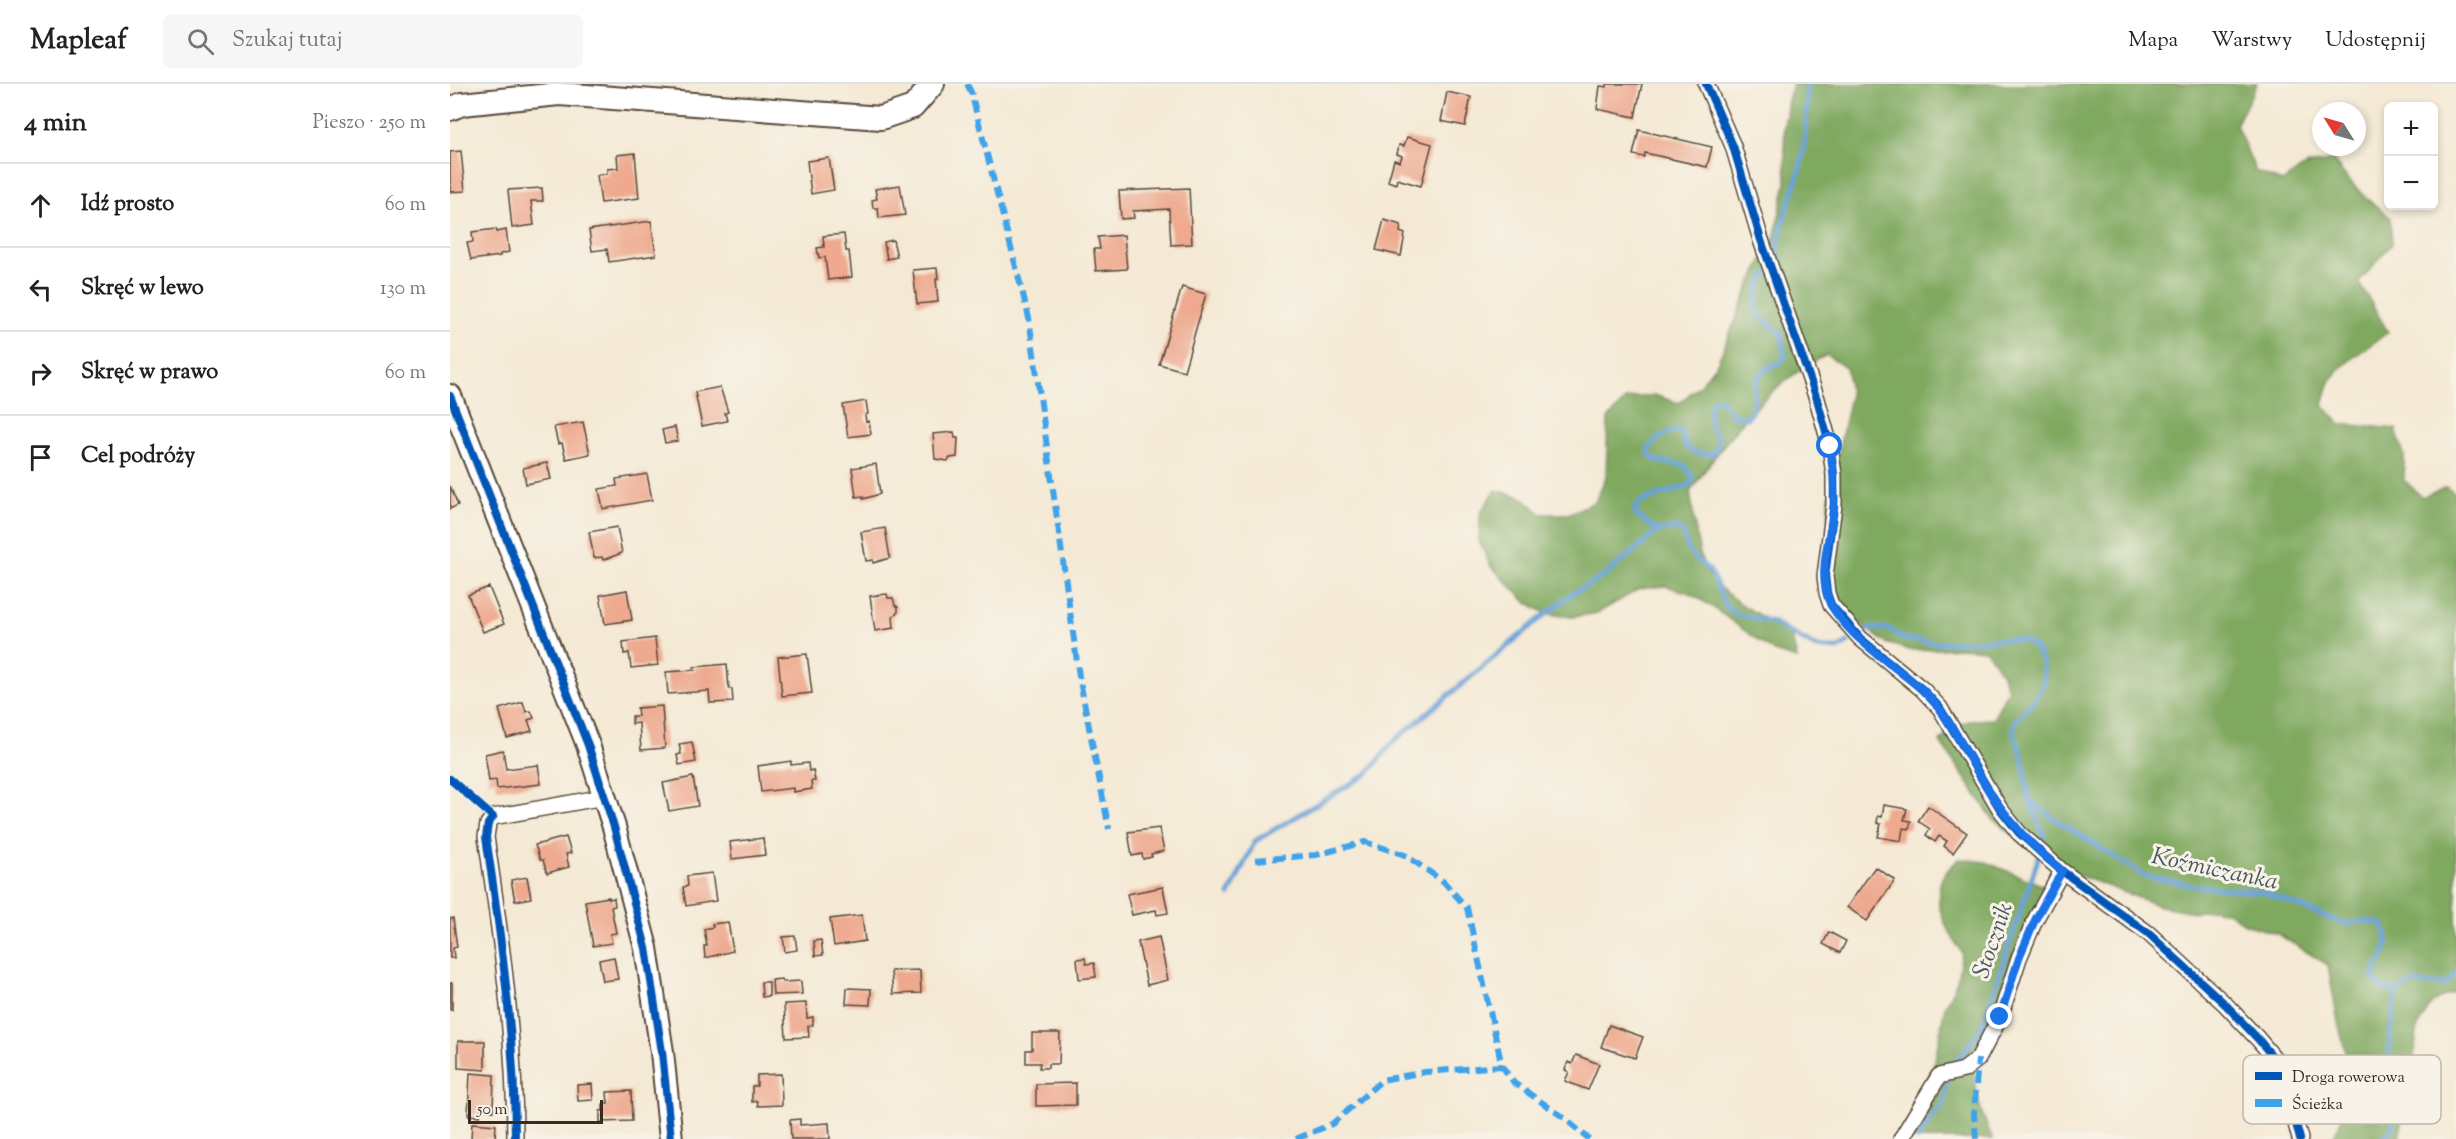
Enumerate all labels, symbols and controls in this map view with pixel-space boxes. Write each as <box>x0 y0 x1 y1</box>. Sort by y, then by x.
search box <box>163 14 583 68</box>
text: Mapleaf <box>30 21 127 61</box>
icon: search <box>184 25 217 58</box>
text: Szukaj tutaj <box>232 25 342 57</box>
text: Mapa <box>2128 26 2178 56</box>
text: Warstwy <box>2211 26 2292 56</box>
text: Udostępnij <box>2325 26 2426 56</box>
north arrow <box>2312 102 2366 156</box>
map controls <box>2384 102 2438 210</box>
button: + <box>2384 102 2438 156</box>
text: 4 min <box>24 105 87 142</box>
text: Pieszo · 250 m <box>313 109 426 138</box>
button: − <box>2384 156 2438 210</box>
icon: ahead <box>24 189 57 222</box>
text: Idź prosto <box>81 189 174 221</box>
text: 60 m <box>385 191 426 220</box>
icon: left <box>24 273 57 306</box>
text: Skręć w lewo <box>81 273 204 305</box>
text: 130 m <box>380 275 426 304</box>
icon: right <box>24 357 57 390</box>
text: Skręć w prawo <box>81 357 218 389</box>
text: 60 m <box>385 359 426 388</box>
route start <box>1816 432 1842 458</box>
icon: arrive <box>24 441 57 474</box>
text: Cel podróży <box>81 441 195 473</box>
water label: Koźmiczanka <box>2148 840 2281 900</box>
water label: Stocznik <box>1965 898 2023 983</box>
route end <box>1986 1003 2012 1029</box>
legend <box>2243 1055 2441 1124</box>
text: Droga rowerowa <box>2292 1067 2406 1090</box>
text: Ścieżka <box>2292 1093 2343 1117</box>
scale bar <box>468 1097 603 1124</box>
text: 50 m <box>477 1099 508 1122</box>

